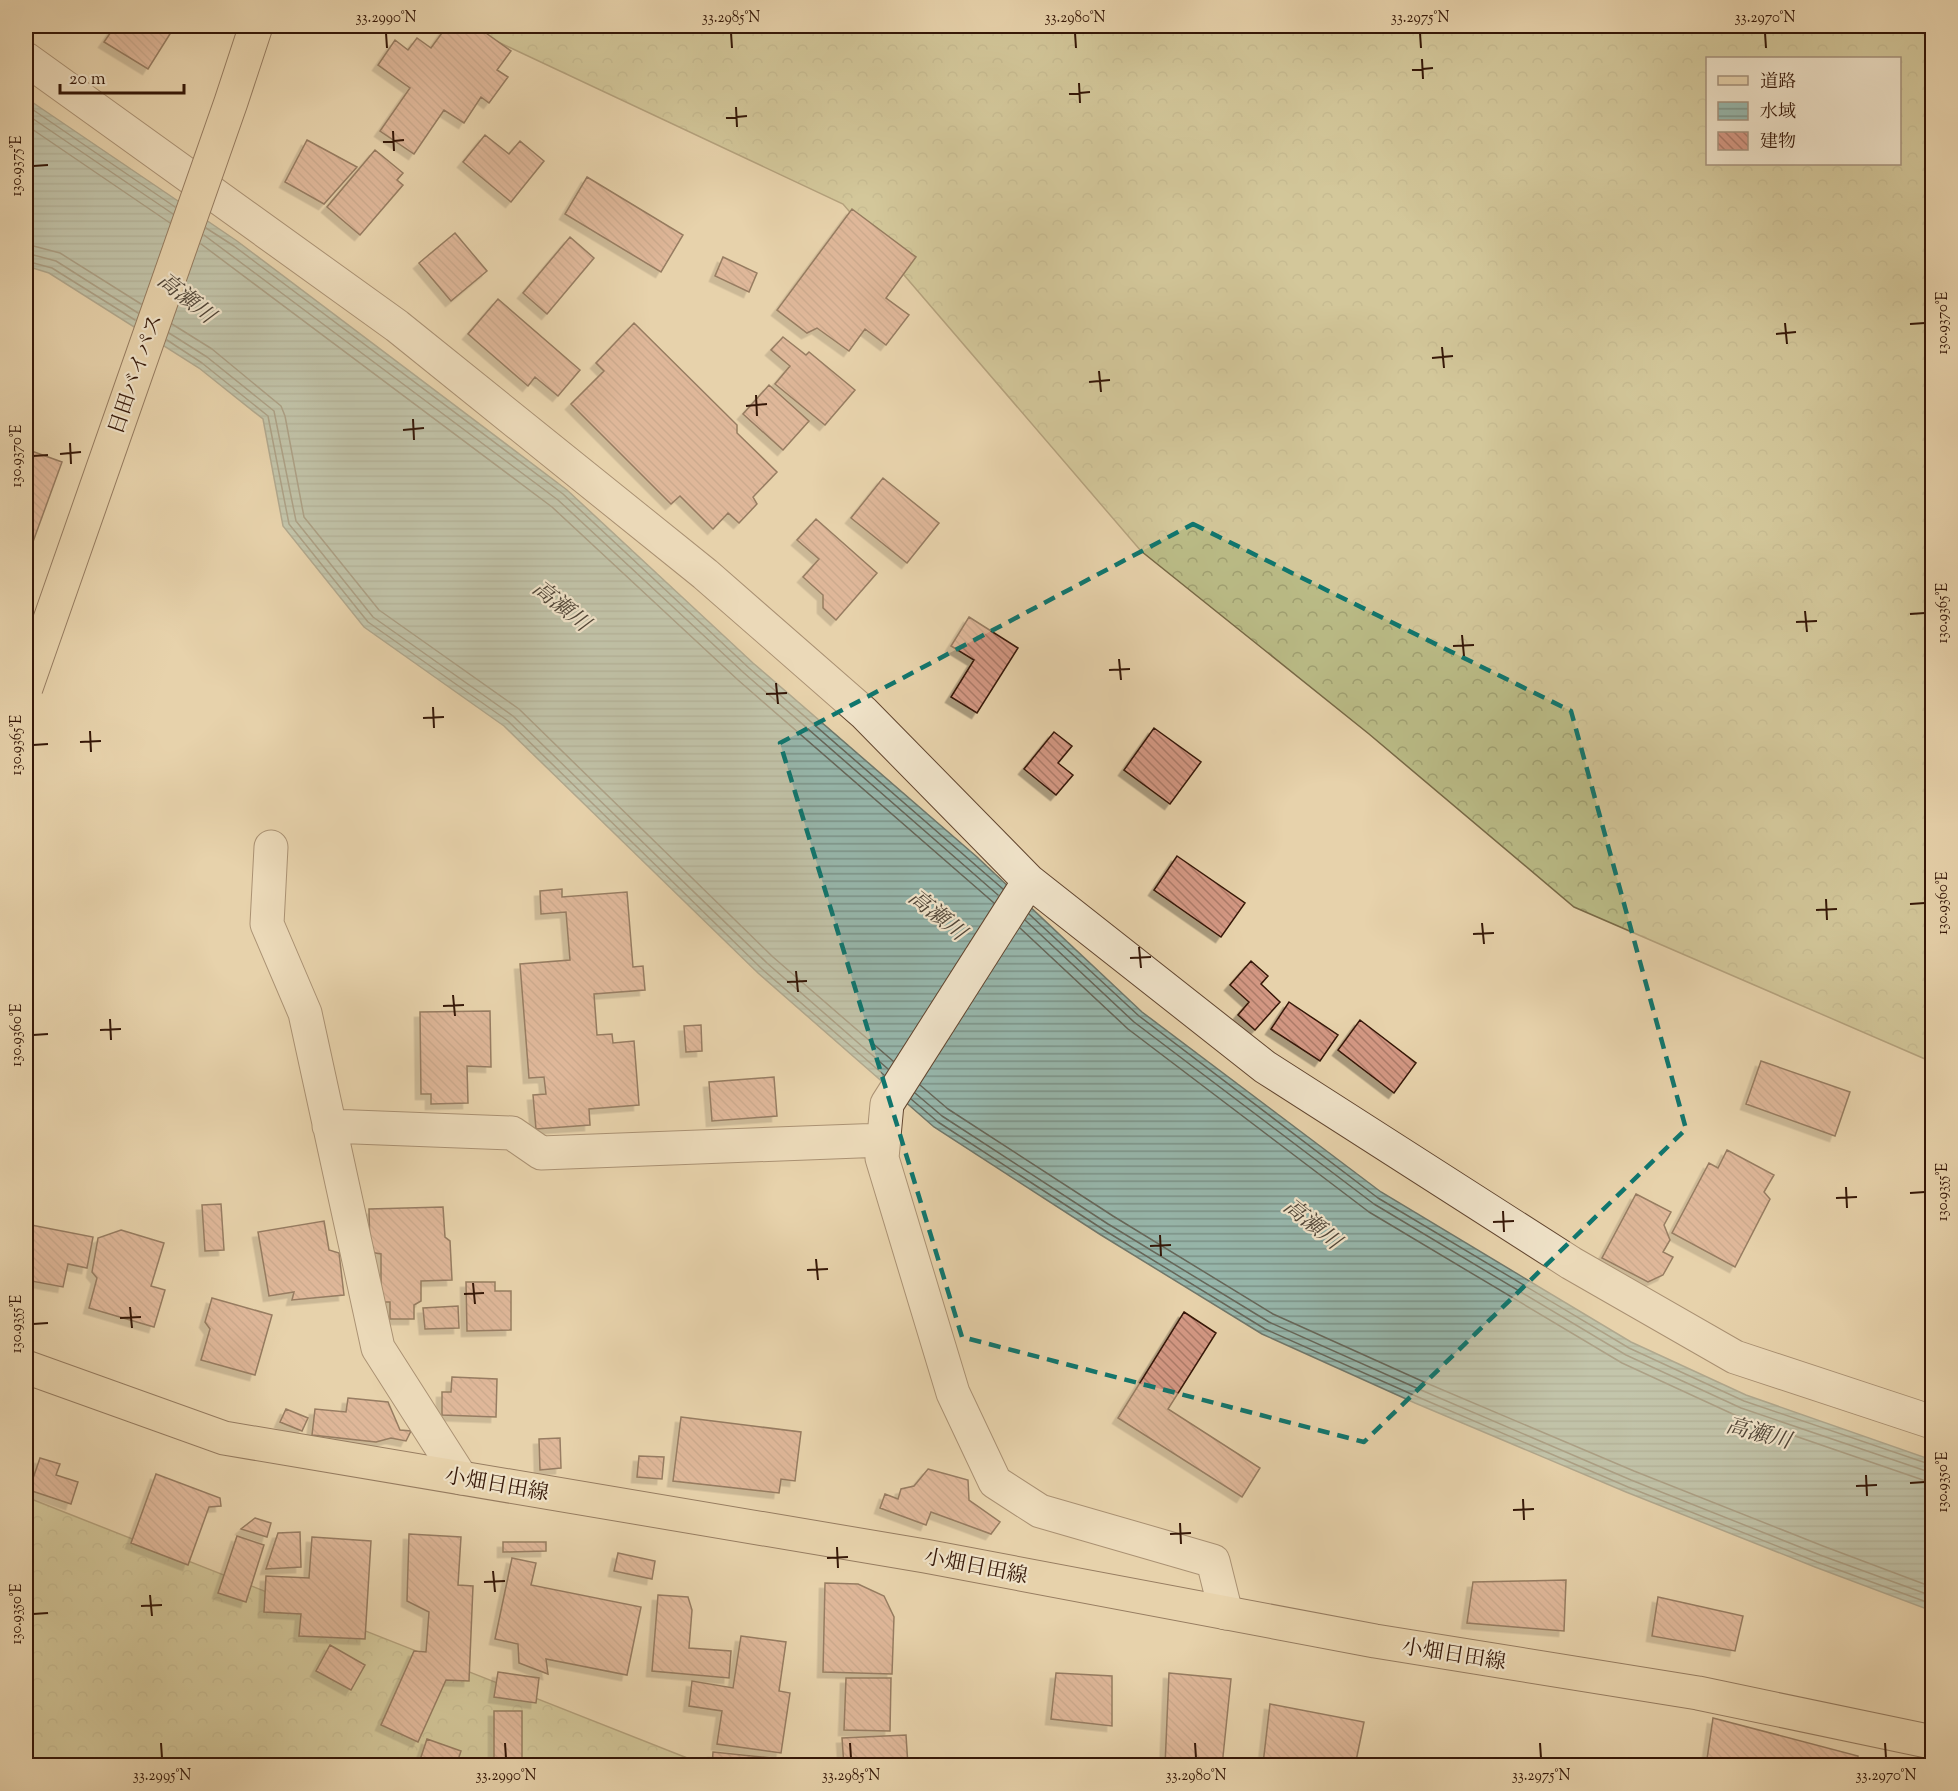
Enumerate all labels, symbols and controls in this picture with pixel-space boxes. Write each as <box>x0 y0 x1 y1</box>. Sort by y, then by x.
text: 33.2990°N <box>356 8 417 29</box>
text: 33.2985°N <box>702 8 760 29</box>
text: 33.2980°N <box>1044 8 1106 29</box>
text: 33.2975°N <box>1391 8 1449 29</box>
text: 33.2970°N <box>1735 8 1795 29</box>
scale bar <box>60 57 184 95</box>
legend <box>1706 57 1901 165</box>
text: 20 m <box>69 67 106 93</box>
text: 道路 <box>1760 70 1796 96</box>
text: 水域 <box>1760 100 1796 126</box>
text: 建物 <box>1760 130 1796 156</box>
text: 130.9375°E <box>7 136 28 196</box>
water label: 高瀬川 <box>149 266 222 334</box>
text: 130.9370°E <box>1933 291 1954 355</box>
street label: 日田バイパス <box>102 310 172 439</box>
text: 130.9370°E <box>7 424 28 488</box>
water label: 高瀬川 <box>524 574 597 642</box>
text: 130.9365°E <box>1933 583 1954 643</box>
text: 130.9365°E <box>7 715 28 775</box>
text: 130.9360°E <box>1933 871 1954 935</box>
water label: 高瀬川 <box>900 883 973 951</box>
text: 130.9360°E <box>7 1003 28 1067</box>
text: 130.9355°E <box>1933 1163 1954 1221</box>
water label: 高瀬川 <box>1275 1192 1348 1260</box>
text: 130.9355°E <box>7 1295 28 1353</box>
water label: 高瀬川 <box>1722 1411 1796 1459</box>
text: 130.9350°E <box>1933 1451 1954 1513</box>
street label: 小畑日田線 <box>442 1462 551 1510</box>
street label: 小畑日田線 <box>921 1543 1030 1593</box>
text: 130.9350°E <box>7 1583 28 1645</box>
street label: 小畑日田線 <box>1399 1633 1508 1679</box>
text: 33.2995°N <box>133 1766 191 1787</box>
text: 33.2990°N <box>476 1766 537 1787</box>
text: 33.2985°N <box>822 1766 880 1787</box>
text: 33.2980°N <box>1165 1766 1227 1787</box>
text: 33.2975°N <box>1512 1766 1570 1787</box>
text: 33.2970°N <box>1856 1766 1916 1787</box>

